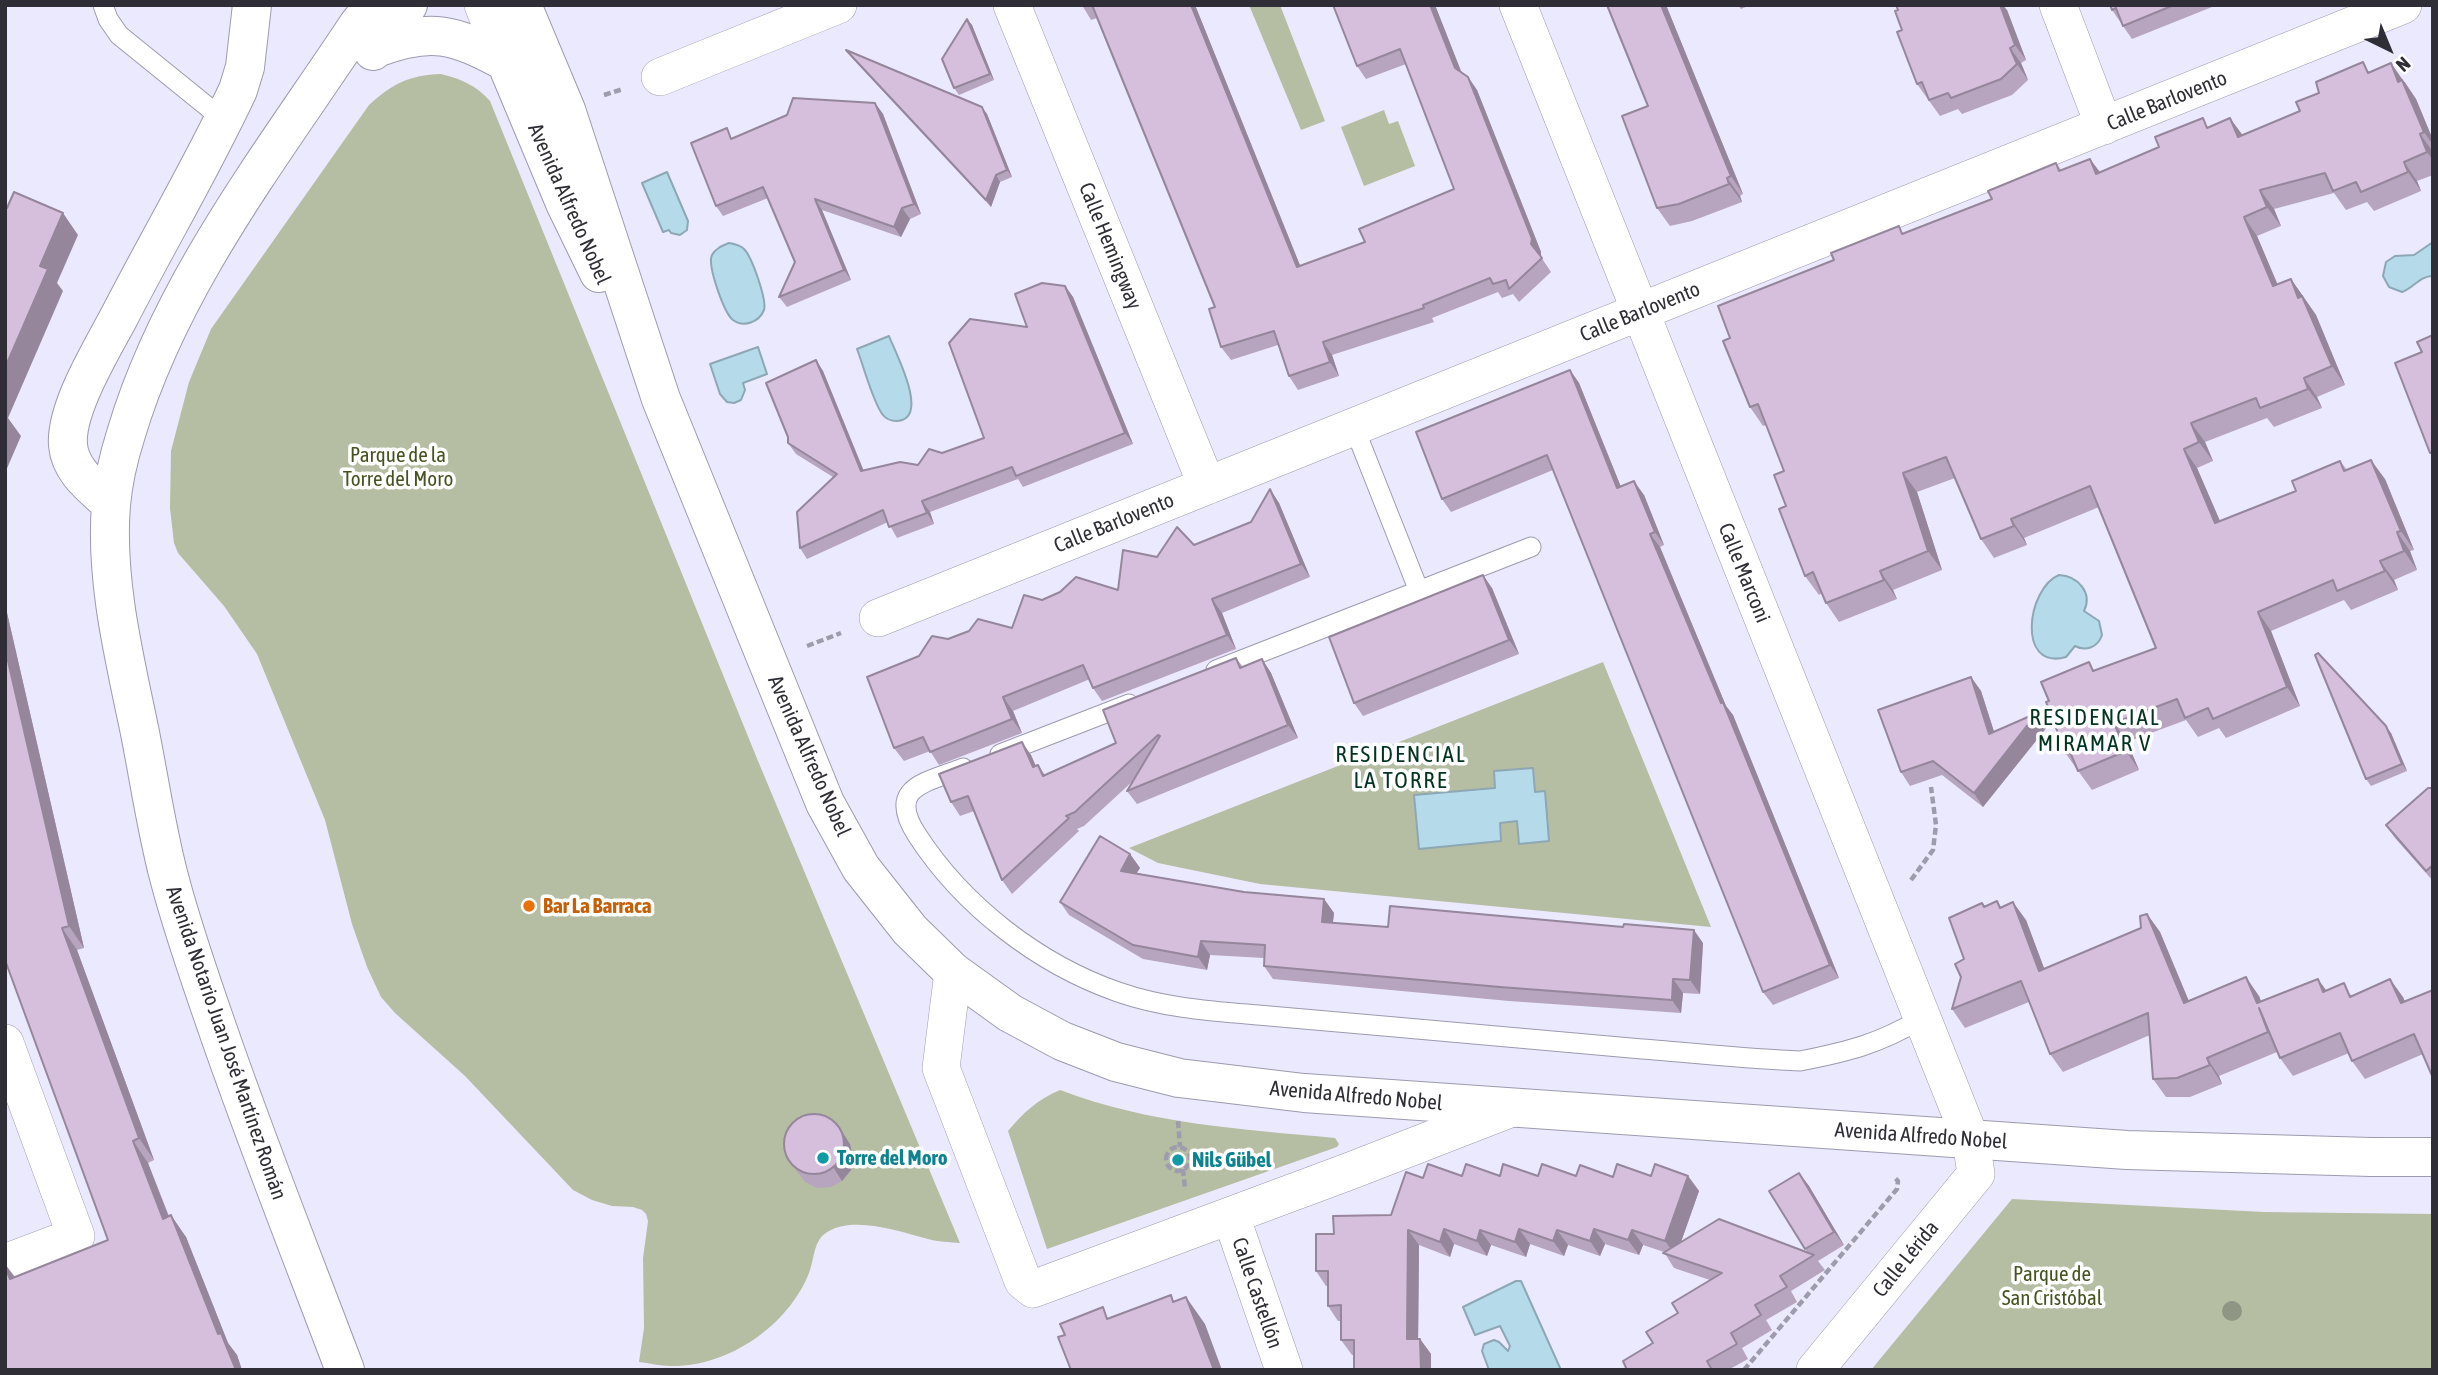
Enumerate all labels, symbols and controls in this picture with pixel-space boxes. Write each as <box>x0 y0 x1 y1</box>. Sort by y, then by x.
north arrow <box>2354 14 2424 84</box>
text: N <box>2392 52 2415 76</box>
street label: Calle Barlovento <box>2103 65 2231 137</box>
street label: Avenida Alfredo Nobel <box>522 120 616 288</box>
street label: Calle Hemingway <box>1073 179 1147 313</box>
street label: Calle Barlovento <box>1576 276 1704 348</box>
park label: Parque de la Torre del Moro <box>343 442 453 492</box>
street label: Calle Barlovento <box>1050 487 1178 559</box>
street label: Calle Marconi <box>1713 519 1775 627</box>
street label: Avenida Alfredo Nobel <box>762 672 856 840</box>
district label: RESIDENCIAL MIRAMAR V <box>2031 704 2159 758</box>
district label: RESIDENCIAL LA TORRE <box>1337 741 1465 795</box>
street label: Avenida Notario Juan José Martínez Román <box>160 883 292 1203</box>
place label: Bar La Barraca <box>543 893 652 919</box>
marker: Bar La Barraca <box>521 898 537 914</box>
street label: Avenida Alfredo Nobel <box>1269 1076 1443 1116</box>
street label: Avenida Alfredo Nobel <box>1834 1117 2008 1155</box>
place label: Torre del Moro <box>837 1145 948 1171</box>
place label: Nils Gübel <box>1192 1147 1271 1173</box>
marker: Torre del Moro <box>815 1150 831 1166</box>
marker: Nils Gübel <box>1170 1152 1186 1168</box>
street label: Calle Lérida <box>1868 1216 1944 1302</box>
street label: Calle Castellón <box>1226 1234 1288 1352</box>
park label: Parque de San Cristóbal <box>2002 1261 2102 1311</box>

